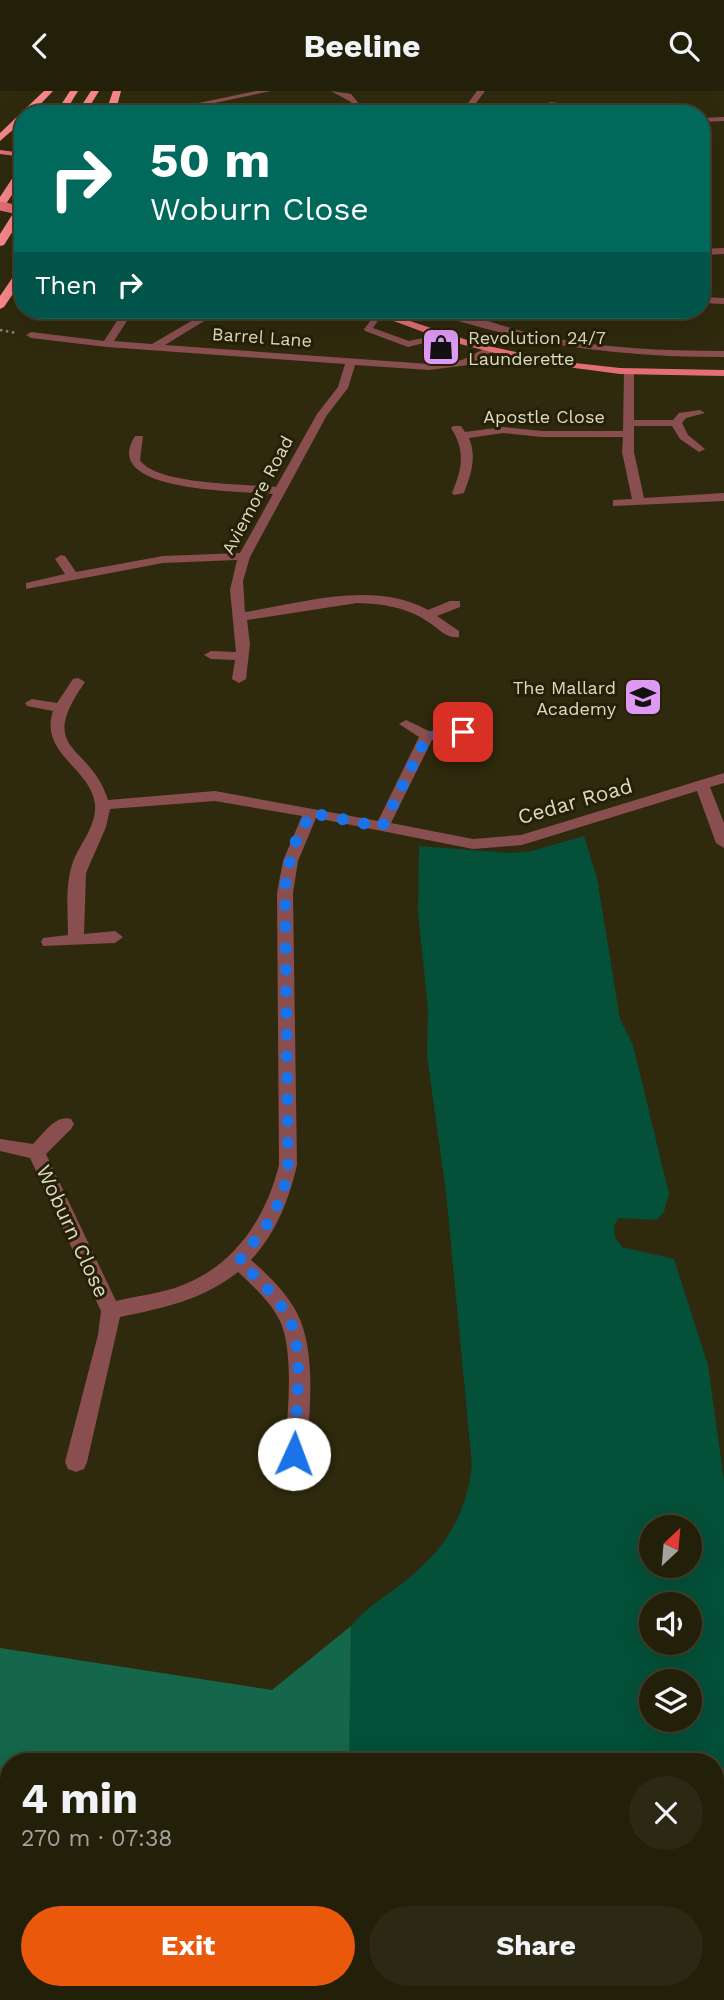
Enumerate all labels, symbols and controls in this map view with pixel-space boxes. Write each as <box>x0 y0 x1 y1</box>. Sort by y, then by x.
icon: back <box>21 27 59 65</box>
text: Beeline <box>303 27 421 65</box>
icon: search <box>665 27 703 65</box>
text: 50 m <box>150 131 270 189</box>
icon: right <box>35 133 126 224</box>
text: Woburn Close <box>150 190 369 228</box>
icon: right <box>111 266 149 304</box>
text: Then <box>35 270 97 300</box>
street label: Barrel Lane <box>211 323 313 351</box>
shop icon: Revolution 24/7 Launderette <box>420 326 462 368</box>
place label: Revolution 24/7 Launderette <box>468 327 606 369</box>
street label: Apostle Close <box>483 406 605 427</box>
street label: Aviemore Road <box>217 432 297 558</box>
school or university icon: The Mallard Academy <box>622 676 664 718</box>
place label: The Mallard Academy <box>513 677 617 719</box>
pin <box>433 702 493 762</box>
icon: arrive <box>444 713 482 751</box>
street label: Cedar Road <box>515 773 635 829</box>
street label: Woburn Close <box>31 1161 115 1301</box>
position arrow <box>257 1417 331 1491</box>
north arrow <box>639 1515 702 1579</box>
map controls <box>639 1515 702 1732</box>
button: sound <box>639 1592 702 1655</box>
button: layers <box>639 1669 702 1732</box>
text: 4 min <box>21 1774 138 1823</box>
button: close <box>629 1776 703 1850</box>
text: 270 m · 07:38 <box>21 1825 172 1852</box>
button: Exit <box>21 1906 355 1986</box>
button: Share <box>369 1906 703 1986</box>

